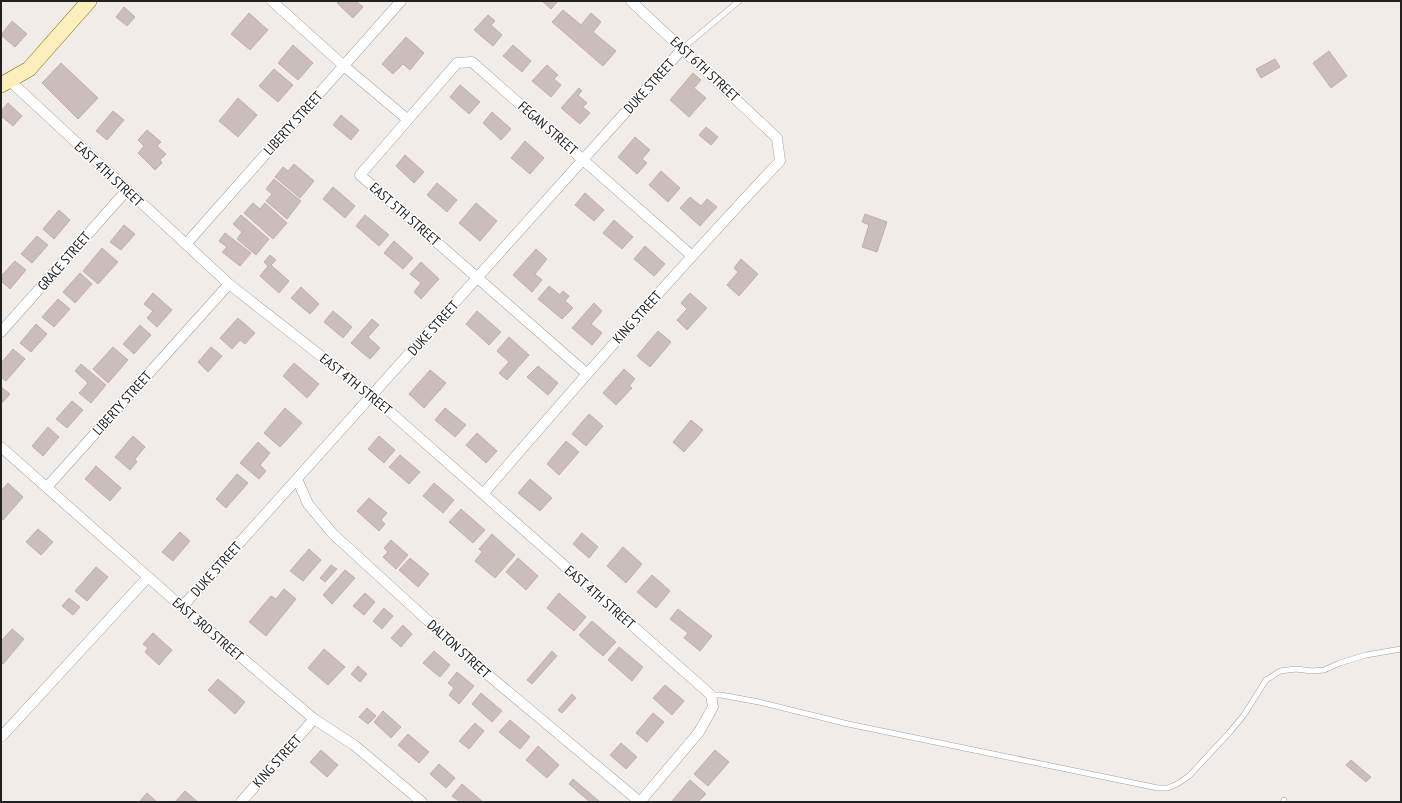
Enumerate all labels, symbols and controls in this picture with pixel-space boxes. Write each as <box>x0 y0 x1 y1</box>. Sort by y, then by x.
street label: EAST 6TH STREET <box>667 33 744 106</box>
street label: DUKE STREET <box>620 54 679 117</box>
street label: LIBERTY STREET <box>260 87 327 159</box>
street label: FEGAN STREET <box>515 97 582 159</box>
street label: EAST 4TH STREET <box>71 138 148 211</box>
street label: EAST 5TH STREET <box>366 178 445 250</box>
street label: GRACE STREET <box>34 227 95 294</box>
street label: KING STREET <box>609 286 666 347</box>
street label: DUKE STREET <box>404 296 463 359</box>
street label: EAST 4TH STREET <box>316 349 396 419</box>
street label: LIBERTY STREET <box>89 367 156 439</box>
street label: DUKE STREET <box>187 537 246 600</box>
street label: EAST 4TH STREET <box>561 561 640 633</box>
street label: EAST 3RD STREET <box>169 593 248 665</box>
street label: DALTON STREET <box>424 616 495 683</box>
street label: KING STREET <box>249 730 306 791</box>

